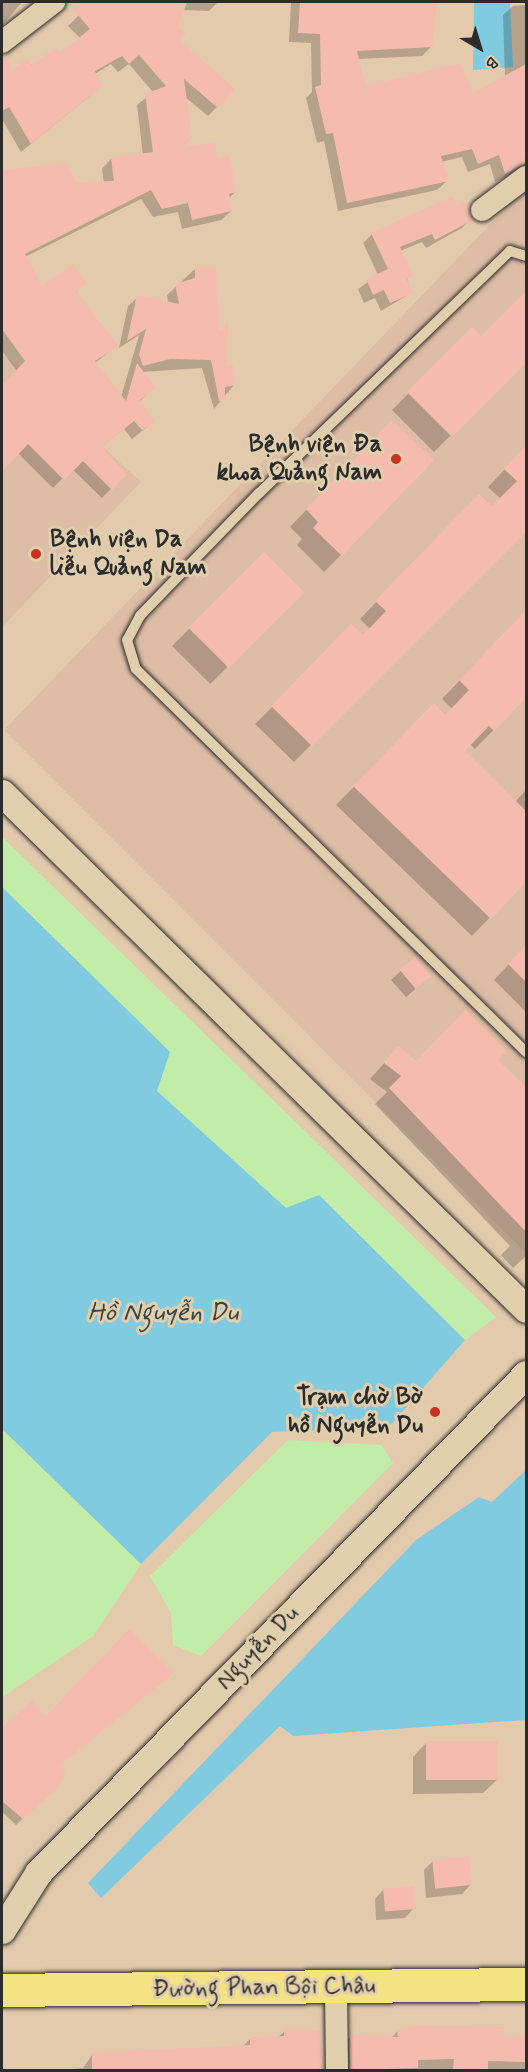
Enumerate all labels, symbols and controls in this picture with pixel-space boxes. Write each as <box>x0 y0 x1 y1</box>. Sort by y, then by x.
north arrow <box>450 18 510 78</box>
text: B <box>481 51 502 74</box>
place label: Bệnh viện Đa khoa Quảng Nam <box>208 431 382 487</box>
marker: Bệnh viện Đa khoa Quảng Nam <box>387 450 405 468</box>
place label: Bệnh viện Da liễu Quảng Nam <box>50 526 215 582</box>
marker: Bệnh viện Da liễu Quảng Nam <box>27 545 45 563</box>
water label: Hồ Nguyễn Du <box>88 1298 238 1330</box>
place label: Trạm chờ Bờ hồ Nguyễn Du <box>287 1384 423 1440</box>
marker: Trạm chờ Bờ hồ Nguyễn Du <box>428 1405 442 1419</box>
street label: Nguyễn Du <box>211 1600 305 1696</box>
street label: Đường Phan Bội Châu <box>150 1972 378 2004</box>

